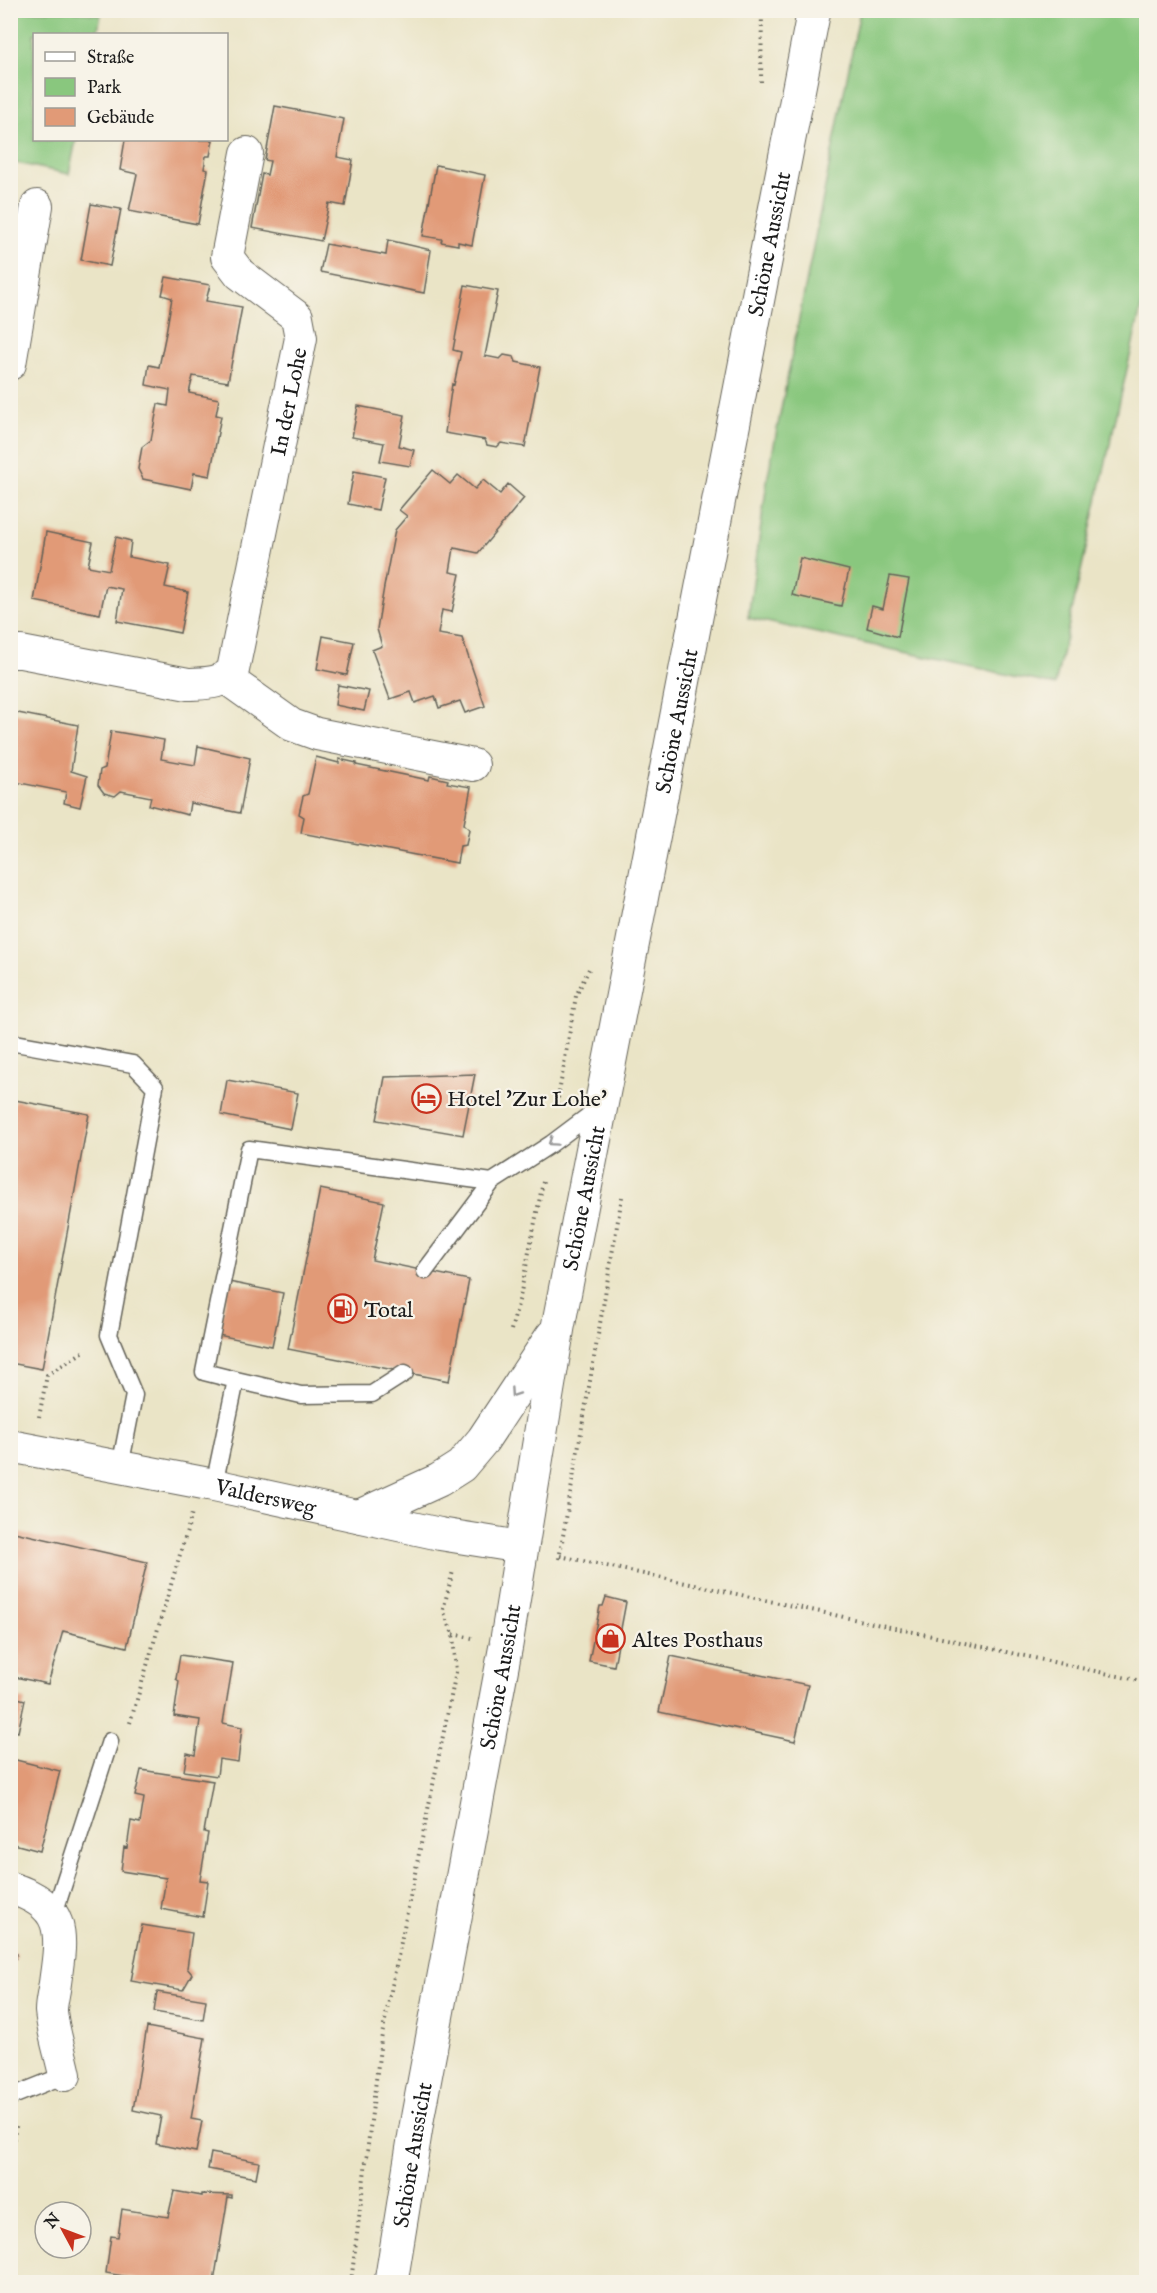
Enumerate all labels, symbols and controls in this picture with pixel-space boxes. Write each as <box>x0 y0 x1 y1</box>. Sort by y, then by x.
legend <box>33 33 228 141</box>
text: Straße <box>87 47 134 70</box>
text: Park <box>87 77 122 100</box>
text: Gebäude <box>87 107 154 130</box>
street label: Schöne Aussicht <box>743 169 798 319</box>
street label: In der Lohe <box>265 345 315 459</box>
street label: Schöne Aussicht <box>650 646 706 796</box>
hotel icon: Hotel 'Zur Lohe' <box>410 1082 442 1114</box>
place label: Hotel 'Zur Lohe' <box>447 1086 607 1114</box>
street label: Schöne Aussicht <box>557 1123 613 1273</box>
one-way arrow <box>548 1135 559 1146</box>
fuel station icon: Total <box>327 1293 359 1325</box>
place label: Total <box>364 1297 413 1325</box>
one-way arrow <box>510 1387 521 1398</box>
street label: Valdersweg <box>212 1473 320 1523</box>
street label: Schöne Aussicht <box>475 1602 529 1752</box>
shop icon: Altes Posthaus <box>595 1623 627 1655</box>
place label: Altes Posthaus <box>631 1627 763 1655</box>
street label: Schöne Aussicht <box>388 2080 440 2230</box>
north arrow <box>33 2200 93 2260</box>
text: N <box>40 2210 65 2234</box>

